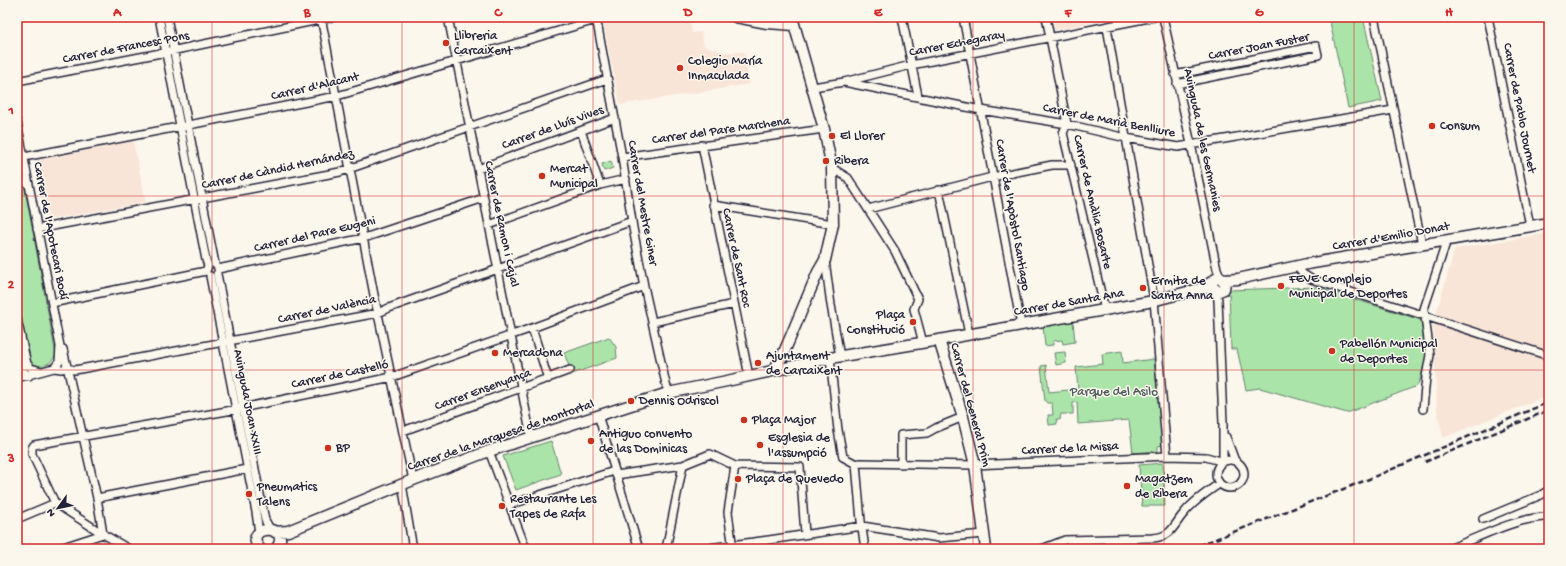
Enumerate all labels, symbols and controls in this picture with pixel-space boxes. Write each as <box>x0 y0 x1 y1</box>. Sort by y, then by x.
text: A <box>112 6 122 21</box>
text: B <box>303 6 312 21</box>
text: C <box>493 6 503 21</box>
text: D <box>683 6 693 21</box>
text: E <box>874 6 883 21</box>
text: F <box>1064 6 1073 21</box>
text: G <box>1255 6 1264 21</box>
text: H <box>1445 6 1453 21</box>
street label: Carrer Echegaray <box>908 27 1007 61</box>
street label: Carrer de Francesc Pons <box>62 28 192 68</box>
place label: Llibreria Carcaixent <box>454 29 514 59</box>
street label: Carrer Joan Fuster <box>1207 30 1312 64</box>
marker: Llibreria Carcaixent <box>441 38 451 48</box>
street label: Carrer de Pablo Journet <box>1499 42 1539 176</box>
place label: Colegio María Inmaculada <box>688 54 763 84</box>
marker: Colegio María Inmaculada <box>675 63 685 73</box>
street label: Avinguda de les Germanies <box>1180 67 1225 214</box>
street label: Carrer d'Alacant <box>270 69 362 104</box>
street label: Carrer de Marià Benlliure <box>1041 101 1177 141</box>
street label: Carrer de Lluís Vives <box>500 102 607 153</box>
text: 1 <box>7 104 14 119</box>
street label: Carrer del Pare Marchena <box>651 114 792 148</box>
place label: Consum <box>1440 119 1480 134</box>
marker: Consum <box>1427 121 1437 131</box>
place label: El Llorer <box>840 129 886 144</box>
marker: El Llorer <box>827 131 837 141</box>
street label: Carrer de Amàlia Bosarte <box>1069 133 1115 271</box>
street label: Carrer de l'Apòstol Santiago <box>991 138 1033 292</box>
street label: Carrer del Mestre Giner <box>624 139 661 268</box>
street label: Carrer de Càndid Hernández <box>201 146 357 193</box>
place label: Ribera <box>834 154 870 169</box>
marker: Ribera <box>821 156 831 166</box>
street label: Carrer de Ramon i Cajal <box>480 160 522 289</box>
street label: Carrer de l'Apotecari Bodí <box>29 161 71 302</box>
place label: Mercat Municipal <box>550 162 598 192</box>
marker: Mercat Municipal <box>537 171 547 181</box>
street label: Carrer de Sant Roc <box>718 207 754 310</box>
street label: Carrer del Pare Eugeni <box>253 214 377 256</box>
street label: Carrer d'Emilio Donat <box>1331 219 1452 255</box>
place label: FEVE Complejo Municipal de Deportes <box>1288 272 1408 302</box>
place label: Ermita de Santa Anna <box>1151 274 1214 304</box>
text: 2 <box>8 278 15 293</box>
marker: FEVE Complejo Municipal de Deportes <box>1276 281 1286 291</box>
marker: Ermita de Santa Anna <box>1138 283 1148 293</box>
street label: Carrer de Santa Ana <box>1013 286 1126 320</box>
street label: Carrer de València <box>277 292 378 328</box>
place label: Plaça Constitució <box>847 308 906 338</box>
marker: Plaça Constitució <box>908 317 918 327</box>
place label: Pabellón Municipal de Deportes <box>1339 337 1438 367</box>
street label: Carrer del General Prim <box>946 341 994 469</box>
place label: Mercadona <box>503 346 564 361</box>
marker: Pabellón Municipal de Deportes <box>1327 346 1337 356</box>
street label: Avinguda Joan XXIII <box>229 348 265 456</box>
marker: Mercadona <box>490 348 500 358</box>
place label: Ajuntament de Carcaixent <box>766 349 843 379</box>
street label: Carrer de Castelló <box>290 357 390 393</box>
marker: Ajuntament de Carcaixent <box>753 358 763 368</box>
street label: Carrer Ensenyança <box>433 365 534 414</box>
park label: Parque del Asilo <box>1069 385 1158 400</box>
place label: Dennis Odriscol <box>638 394 719 409</box>
marker: Dennis Odriscol <box>626 396 636 406</box>
street label: Carrer de la Marquesa de Montortal <box>406 397 596 475</box>
place label: Plaça Major <box>751 413 817 428</box>
marker: Plaça Major <box>739 415 749 425</box>
place label: Antiguo convento de las Dominicas <box>599 427 693 457</box>
place label: Esglesia de l'assumpció <box>768 431 830 461</box>
marker: Antiguo convento de las Dominicas <box>586 436 596 446</box>
street label: Carrer de la Missa <box>1021 439 1120 459</box>
marker: Esglesia de l'assumpció <box>755 440 765 450</box>
place label: BP <box>335 441 351 456</box>
marker: BP <box>323 443 333 453</box>
text: 3 <box>7 452 15 467</box>
place label: Plaça de Quevedo <box>745 472 844 487</box>
place label: Magatzem de Ribera <box>1135 472 1193 502</box>
marker: Plaça de Quevedo <box>733 474 743 484</box>
place label: Pneumatics Talens <box>256 480 318 510</box>
marker: Magatzem de Ribera <box>1122 481 1132 491</box>
north arrow <box>38 488 78 528</box>
marker: Pneumatics Talens <box>244 489 254 499</box>
place label: Restaurante Les Tapes de Rafa <box>509 492 597 522</box>
marker: Restaurante Les Tapes de Rafa <box>497 501 507 511</box>
text: N <box>44 506 58 519</box>

